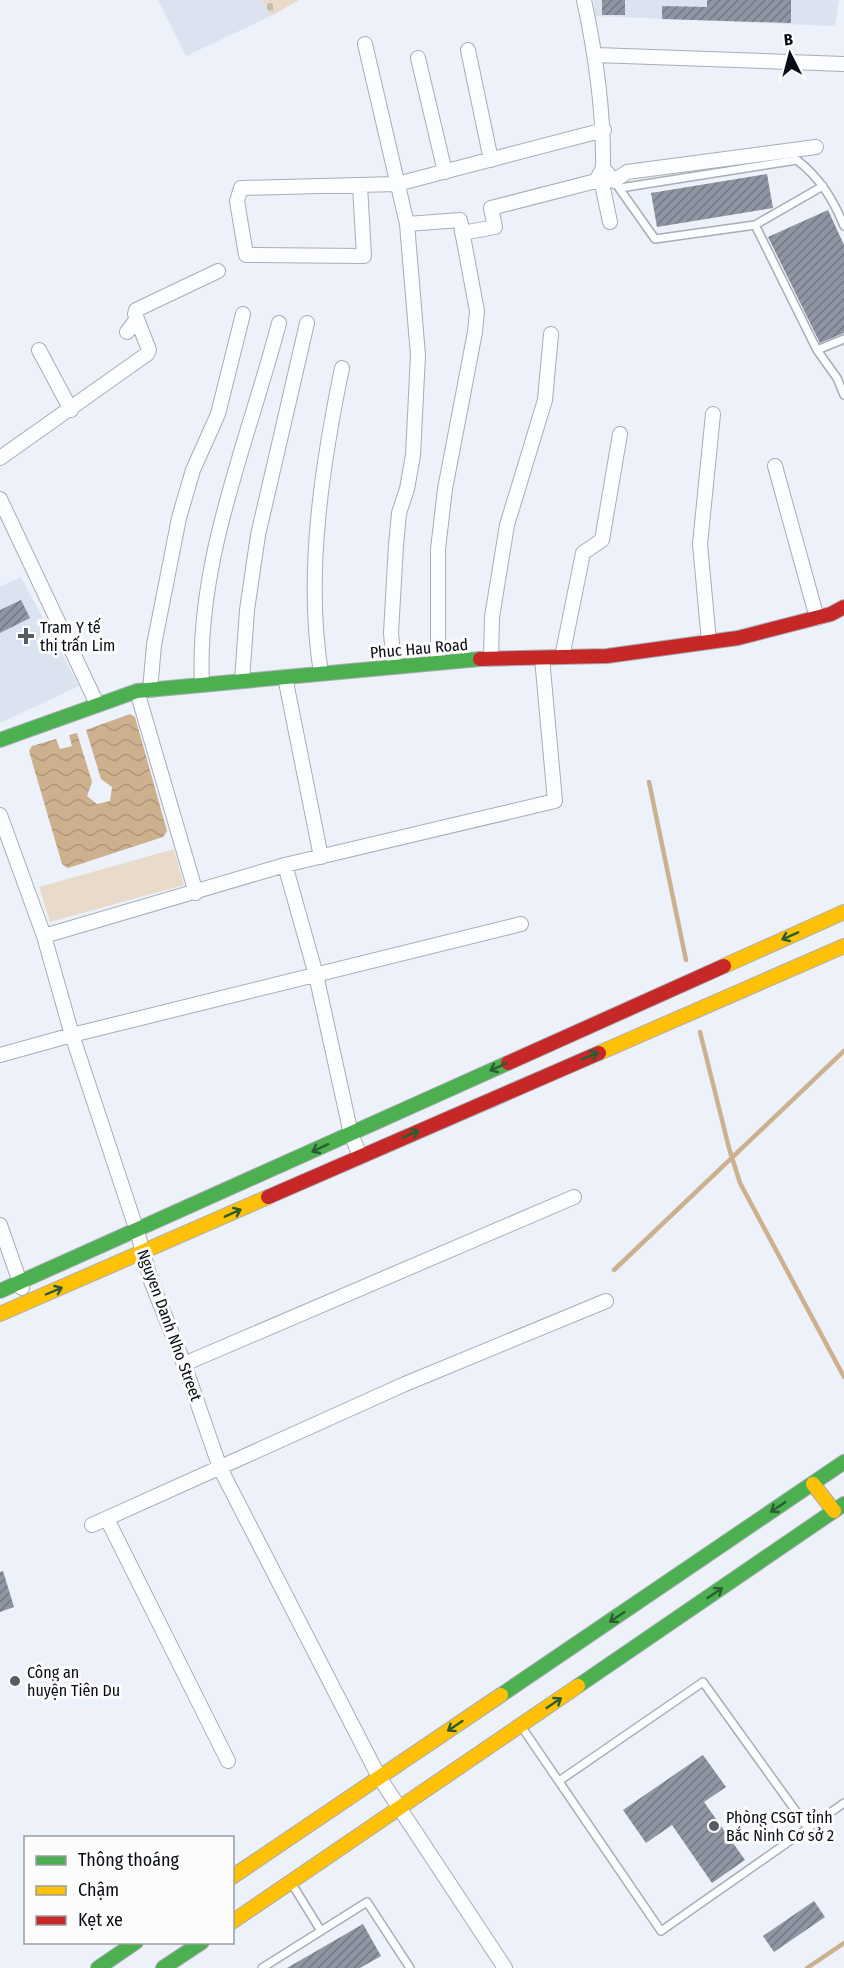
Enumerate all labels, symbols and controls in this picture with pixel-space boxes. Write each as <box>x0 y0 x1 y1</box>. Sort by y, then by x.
north arrow <box>760 24 820 84</box>
text: B <box>783 30 794 49</box>
place label: Trạm Y tế thị trấn Lim <box>40 617 115 655</box>
marker: Trạm Y tế thị trấn Lim <box>17 627 35 645</box>
street label: Phuc Hau Road <box>369 635 469 662</box>
one-way arrow <box>782 931 800 942</box>
one-way arrow <box>580 1050 598 1061</box>
one-way arrow <box>489 1062 507 1074</box>
one-way arrow <box>401 1128 420 1139</box>
one-way arrow <box>312 1143 330 1154</box>
one-way arrow <box>223 1207 241 1219</box>
street label: Nguyen Danh Nho Street <box>133 1247 206 1404</box>
one-way arrow <box>44 1285 63 1296</box>
one-way arrow <box>771 1501 787 1513</box>
one-way arrow <box>706 1587 722 1599</box>
one-way arrow <box>609 1611 626 1623</box>
place label: Công an huyện Tiên Du <box>27 1663 120 1700</box>
marker: Công an huyện Tiên Du <box>8 1674 22 1688</box>
one-way arrow <box>545 1697 562 1710</box>
one-way arrow <box>448 1720 464 1732</box>
place label: Phòng CSGT tỉnh Bắc Ninh Cơ sở 2 <box>726 1808 834 1845</box>
marker: Phòng CSGT tỉnh Bắc Ninh Cơ sở 2 <box>707 1819 721 1833</box>
legend <box>24 1836 234 1944</box>
text: Thông thoáng <box>78 1849 179 1871</box>
text: Chậm <box>78 1879 119 1901</box>
text: Kẹt xe <box>78 1909 123 1931</box>

